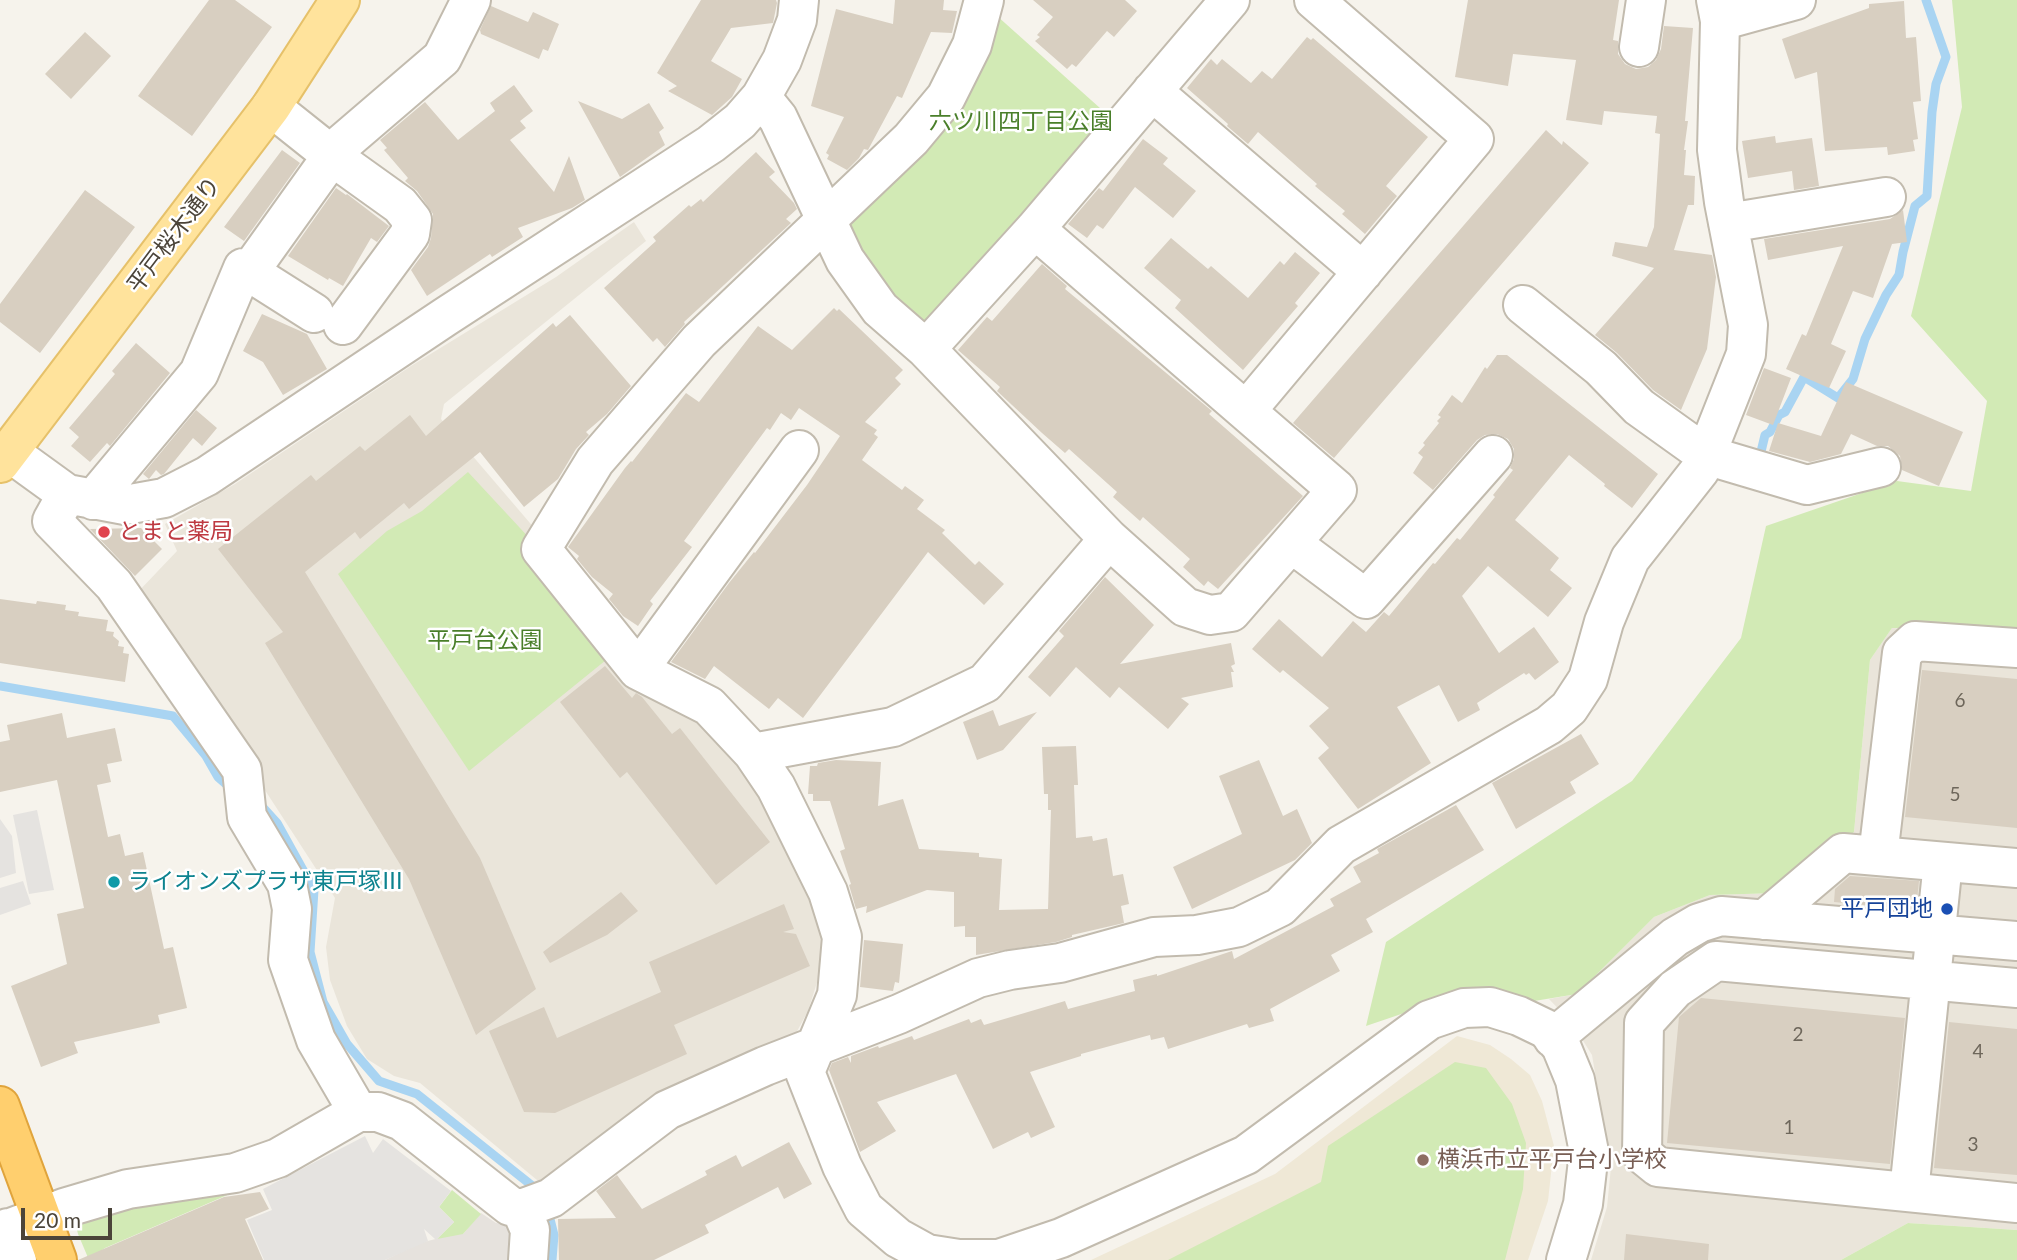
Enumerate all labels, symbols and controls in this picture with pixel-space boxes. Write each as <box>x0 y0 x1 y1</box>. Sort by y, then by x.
park label: 六ツ川四丁目公園 <box>929 108 1113 136</box>
street label: 平戸桜木通り <box>121 172 227 298</box>
place label: とまと薬局 <box>118 518 233 546</box>
marker: とまと薬局 <box>96 524 112 540</box>
park label: 平戸台公園 <box>428 627 542 655</box>
house number: 6 <box>1954 690 1966 712</box>
house number: 5 <box>1949 784 1961 806</box>
place label: ライオンズプラザ東戸塚Ⅲ <box>128 868 404 896</box>
marker: ライオンズプラザ東戸塚Ⅲ <box>106 874 122 890</box>
place label: 平戸団地 <box>1841 895 1933 923</box>
marker: 平戸団地 <box>1939 901 1955 917</box>
house number: 2 <box>1792 1024 1804 1046</box>
house number: 4 <box>1972 1041 1984 1063</box>
house number: 1 <box>1783 1117 1795 1139</box>
house number: 3 <box>1967 1134 1979 1156</box>
place label: 横浜市立平戸台小学校 <box>1437 1146 1667 1174</box>
marker: 横浜市立平戸台小学校 <box>1415 1152 1431 1168</box>
scale bar <box>24 1194 116 1238</box>
text: 20 m <box>34 1207 81 1232</box>

